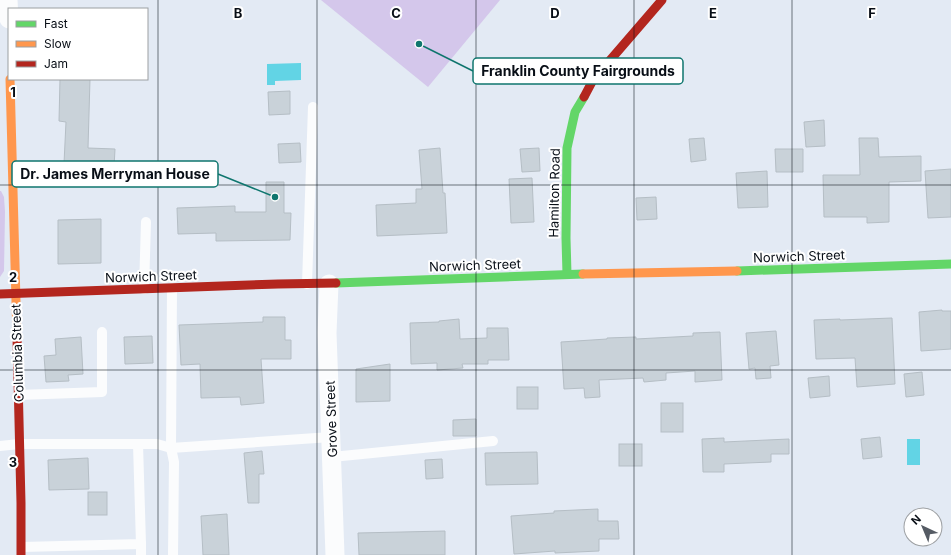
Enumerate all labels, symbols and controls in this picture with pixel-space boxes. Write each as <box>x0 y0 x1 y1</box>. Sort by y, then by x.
text: B <box>234 5 243 21</box>
text: C <box>391 5 401 21</box>
text: D <box>550 5 560 21</box>
text: E <box>709 5 717 21</box>
text: F <box>868 5 876 21</box>
legend <box>8 8 148 80</box>
text: Fast <box>44 16 68 31</box>
text: Slow <box>44 36 72 51</box>
text: Jam <box>44 56 68 71</box>
callout: Franklin County Fairgrounds <box>473 58 683 84</box>
text: Franklin County Fairgrounds <box>481 62 675 79</box>
text: 1 <box>10 84 16 100</box>
street label: Hamilton Road <box>545 148 563 238</box>
callout: Dr. James Merryman House <box>12 161 218 187</box>
text: Dr. James Merryman House <box>20 165 210 182</box>
street label: Norwich Street <box>753 246 845 266</box>
street label: Norwich Street <box>429 255 521 275</box>
street label: Norwich Street <box>105 266 197 286</box>
text: 2 <box>9 269 17 285</box>
street label: Columbia Street <box>7 304 27 402</box>
street label: Grove Street <box>322 380 340 458</box>
text: 3 <box>9 454 17 470</box>
north arrow <box>903 507 943 547</box>
text: N <box>908 512 924 528</box>

